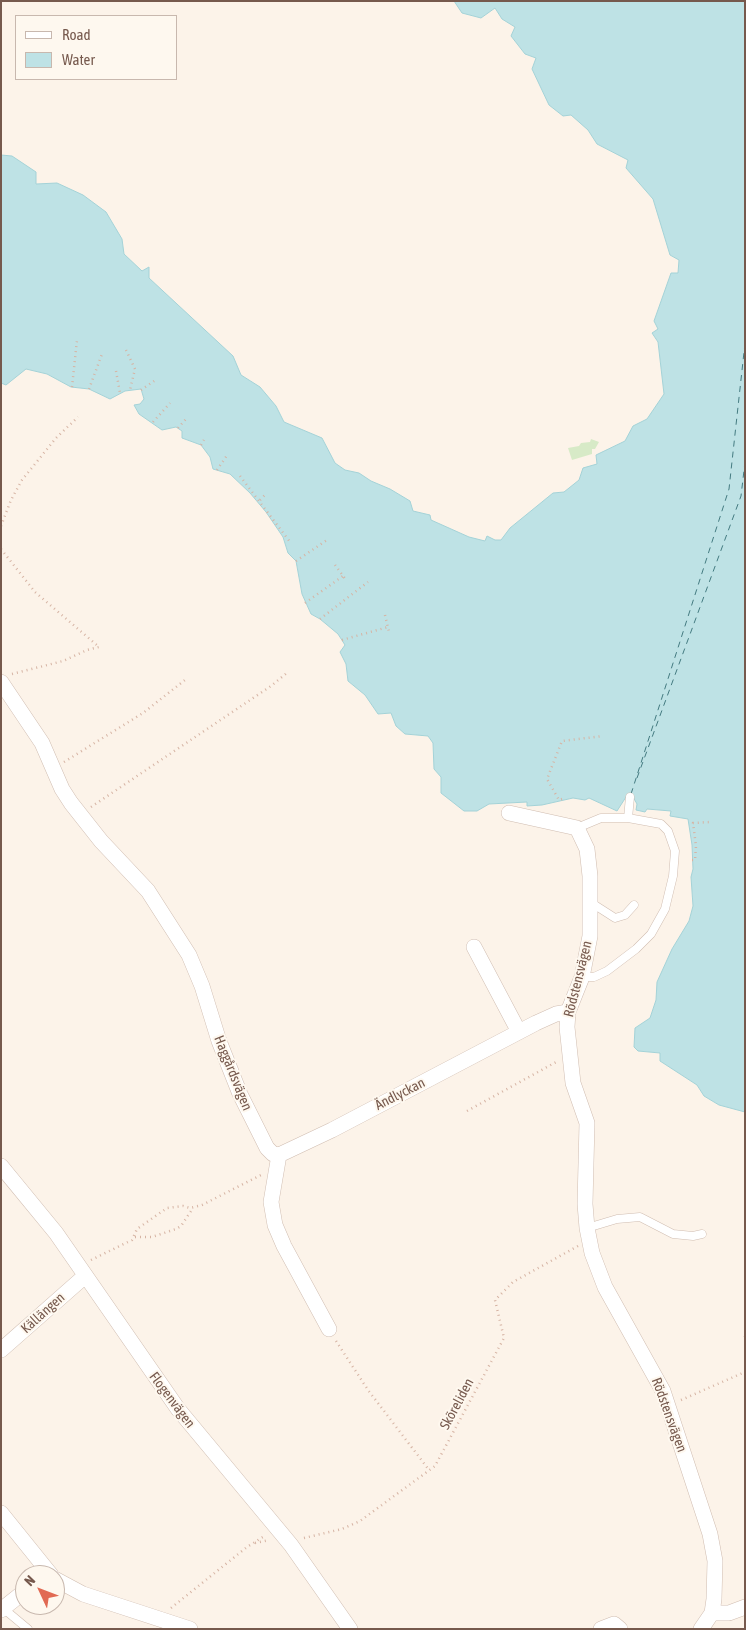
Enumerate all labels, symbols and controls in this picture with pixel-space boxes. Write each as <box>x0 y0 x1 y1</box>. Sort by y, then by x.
legend <box>15 15 178 80</box>
text: Road <box>62 26 91 43</box>
text: Water <box>62 51 95 68</box>
street label: Rödstensvägen <box>560 939 596 1019</box>
street label: Haggårdsvägen <box>210 1033 256 1113</box>
street label: Ändlyckan <box>372 1074 428 1114</box>
street label: Källängen <box>18 1289 68 1337</box>
street label: Flogenvägen <box>146 1369 198 1431</box>
street label: Rödstensvägen <box>648 1375 690 1455</box>
street label: Sköreliden <box>437 1376 477 1432</box>
north arrow <box>15 1565 65 1615</box>
text: N <box>21 1572 38 1589</box>

